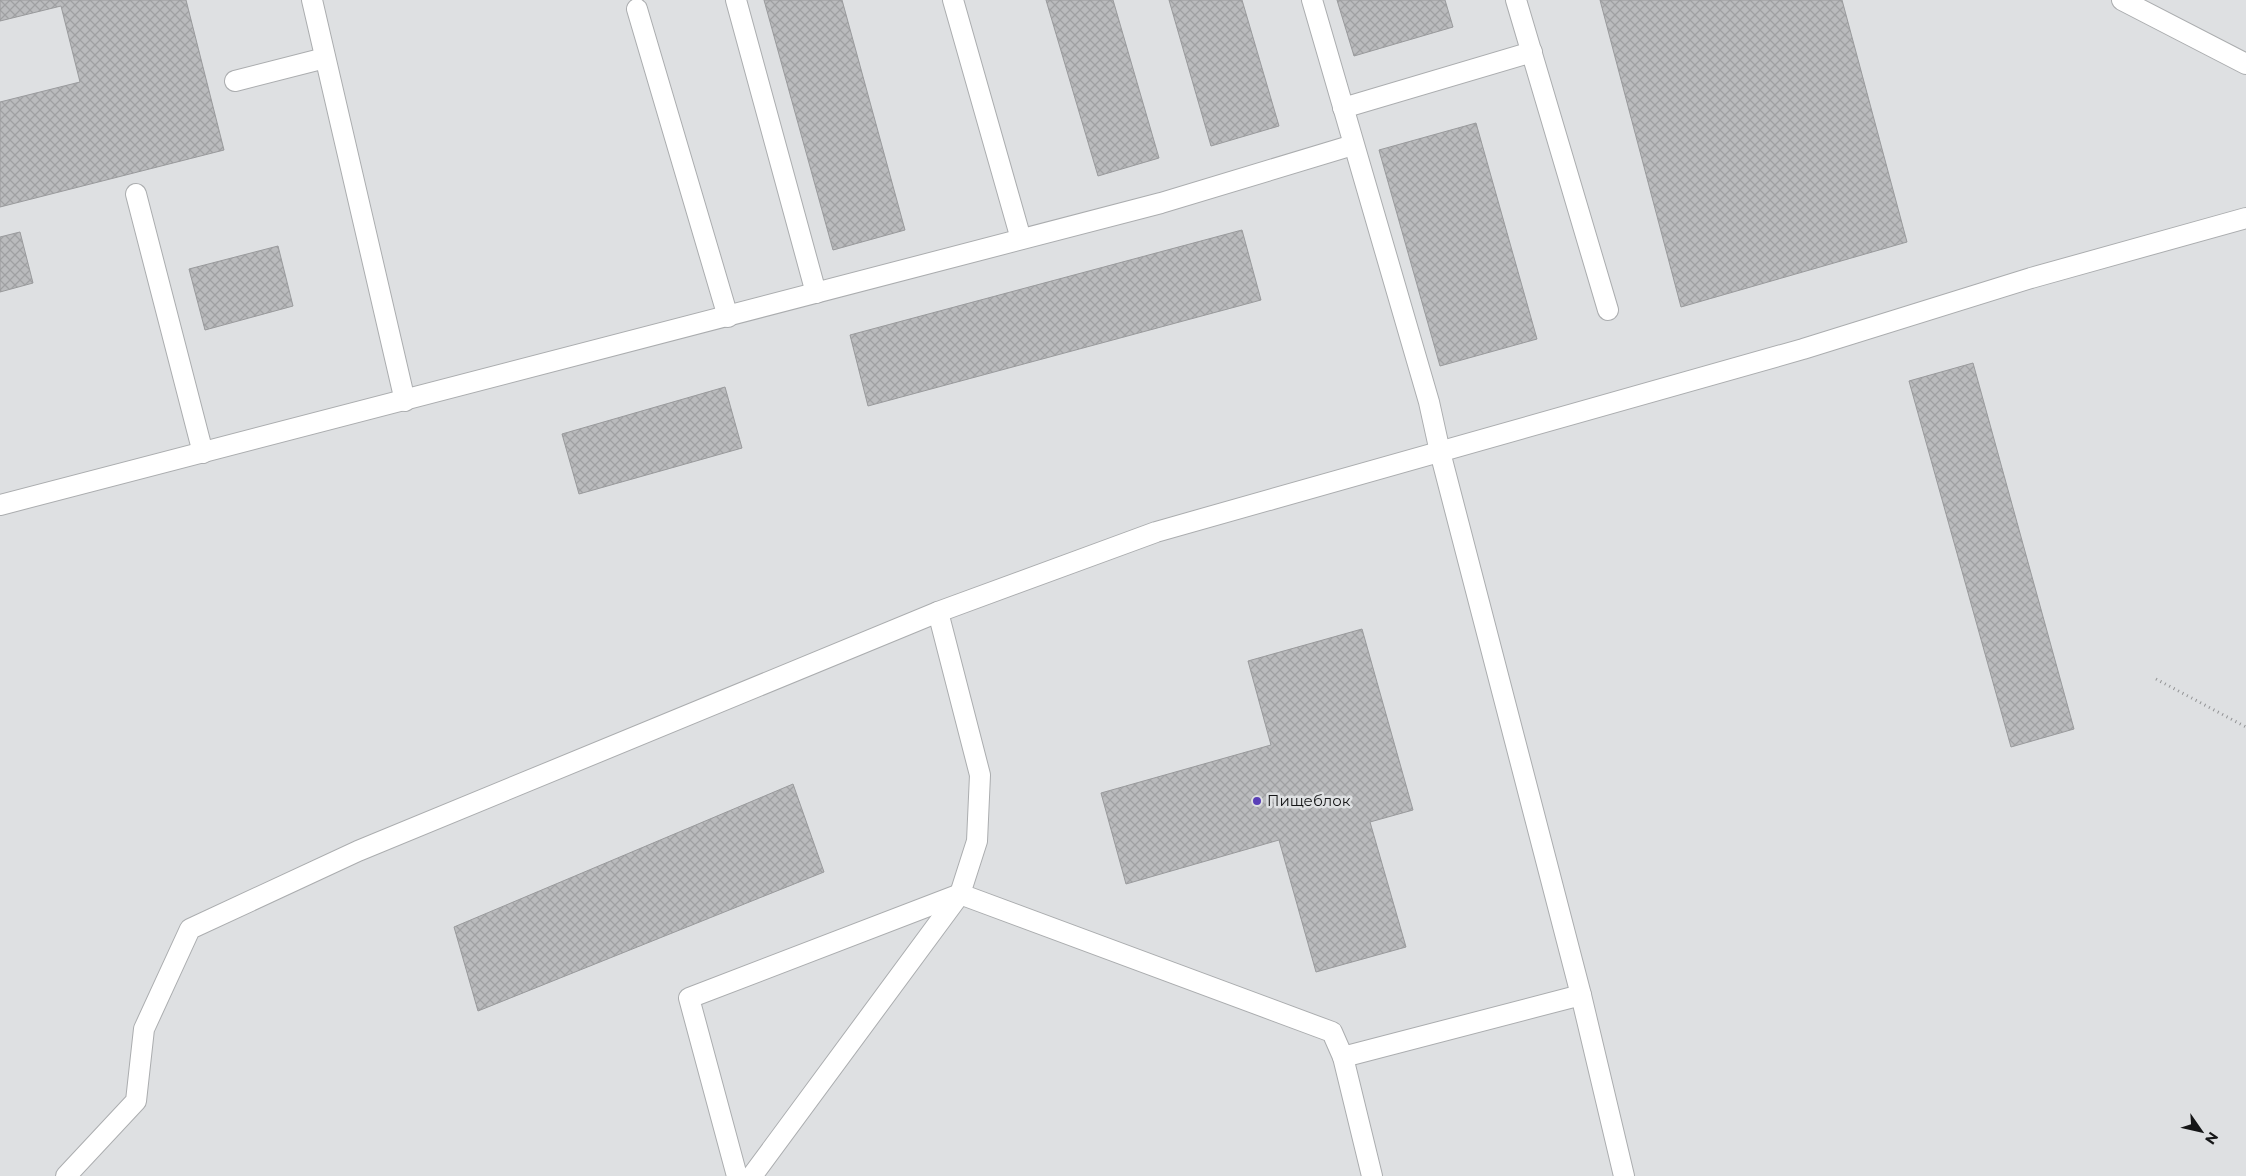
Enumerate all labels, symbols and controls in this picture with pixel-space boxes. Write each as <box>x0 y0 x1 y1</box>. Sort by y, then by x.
place label: Пищеблок <box>1267 791 1351 810</box>
marker: Пищеблок <box>1251 795 1263 807</box>
north arrow <box>2176 1106 2226 1156</box>
text: N <box>2201 1129 2222 1148</box>

